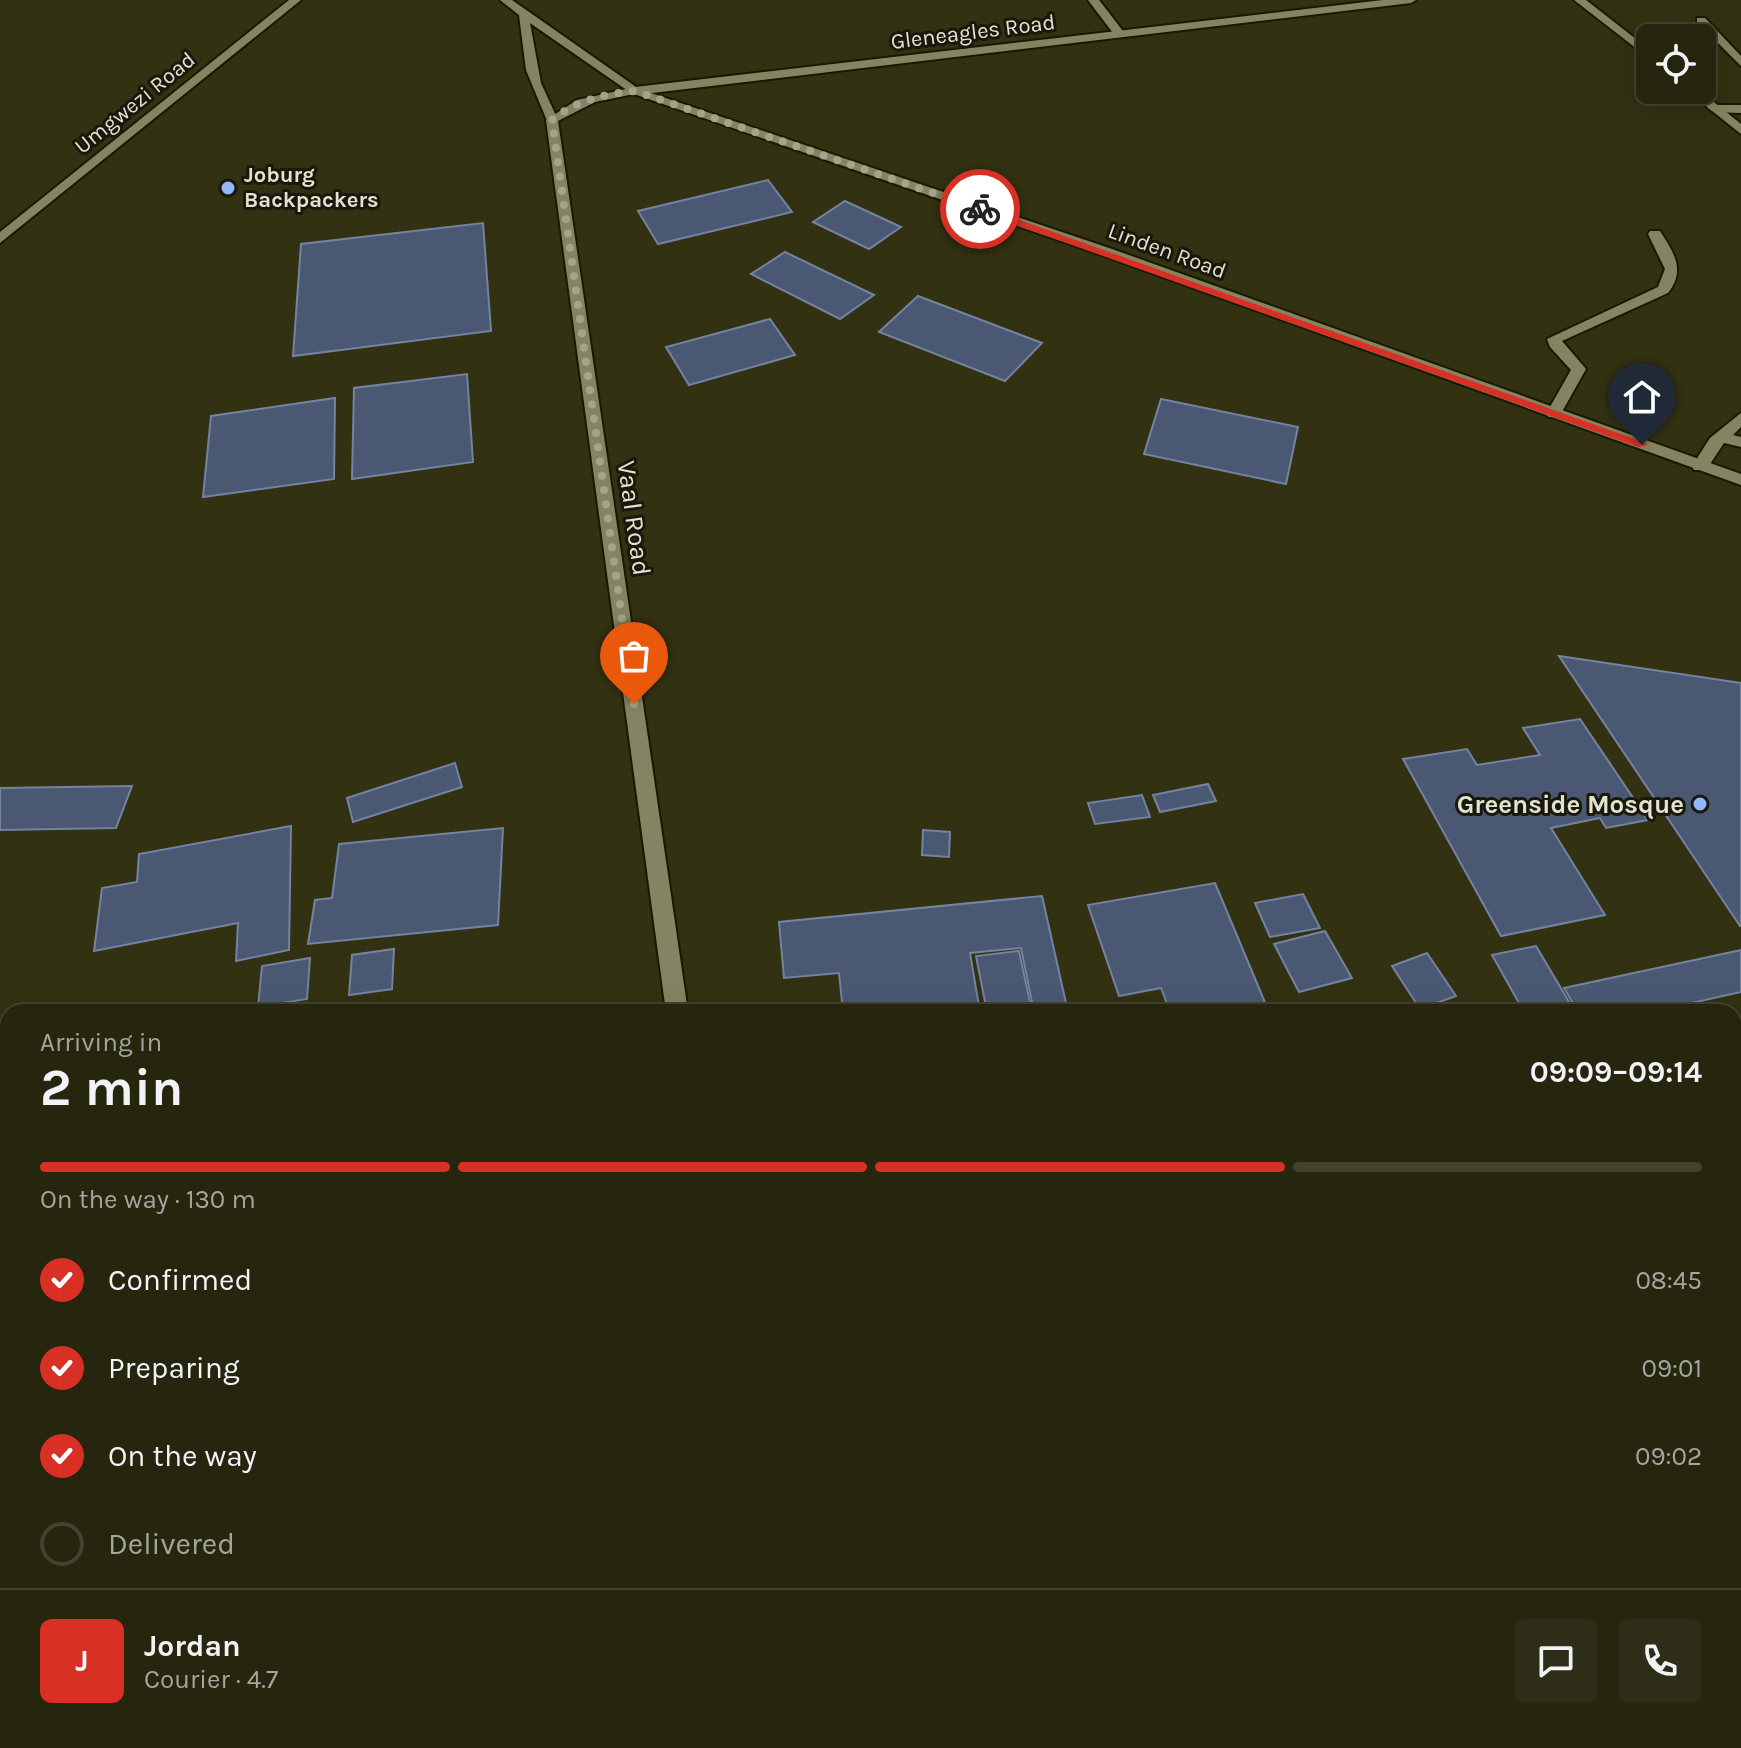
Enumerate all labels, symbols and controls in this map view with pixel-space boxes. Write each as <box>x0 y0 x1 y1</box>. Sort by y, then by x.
street label: Gleneagles Road <box>889 9 1057 55</box>
map controls <box>1636 24 1716 104</box>
button: locate <box>1636 24 1716 104</box>
street label: Umgwezi Road <box>70 46 200 160</box>
place label: Joburg Backpackers <box>244 162 379 213</box>
courier <box>940 169 1020 249</box>
marker: Joburg Backpackers <box>219 179 237 197</box>
icon: bike <box>958 187 1002 231</box>
street label: Linden Road <box>1104 218 1230 284</box>
pin <box>1608 363 1676 445</box>
icon: home <box>1620 375 1664 419</box>
street label: Vaal Road <box>611 459 657 577</box>
pin <box>600 622 668 704</box>
icon: bag <box>612 634 656 678</box>
place label: Greenside Mosque <box>1457 789 1684 820</box>
marker: Greenside Mosque <box>1691 795 1709 813</box>
text: Arriving in <box>40 1027 162 1058</box>
text: 09:09–09:14 <box>1530 1054 1702 1090</box>
text: 2 min <box>40 1057 183 1118</box>
text: On the way · 130 m <box>40 1184 256 1215</box>
icon: check <box>40 1258 84 1302</box>
text: Confirmed <box>108 1262 252 1298</box>
text: 08:45 <box>1635 1265 1702 1296</box>
icon: check <box>40 1346 84 1390</box>
text: Preparing <box>108 1350 240 1386</box>
text: 09:01 <box>1641 1353 1702 1384</box>
icon: check <box>40 1434 84 1478</box>
text: On the way <box>108 1438 257 1474</box>
text: 09:02 <box>1635 1441 1702 1472</box>
text: Delivered <box>108 1526 235 1562</box>
button: chat <box>1514 1619 1598 1703</box>
button: phone <box>1618 1619 1702 1703</box>
text: Jordan <box>144 1628 241 1664</box>
text: J <box>75 1643 89 1679</box>
text: Courier · 4.7 <box>144 1664 278 1695</box>

